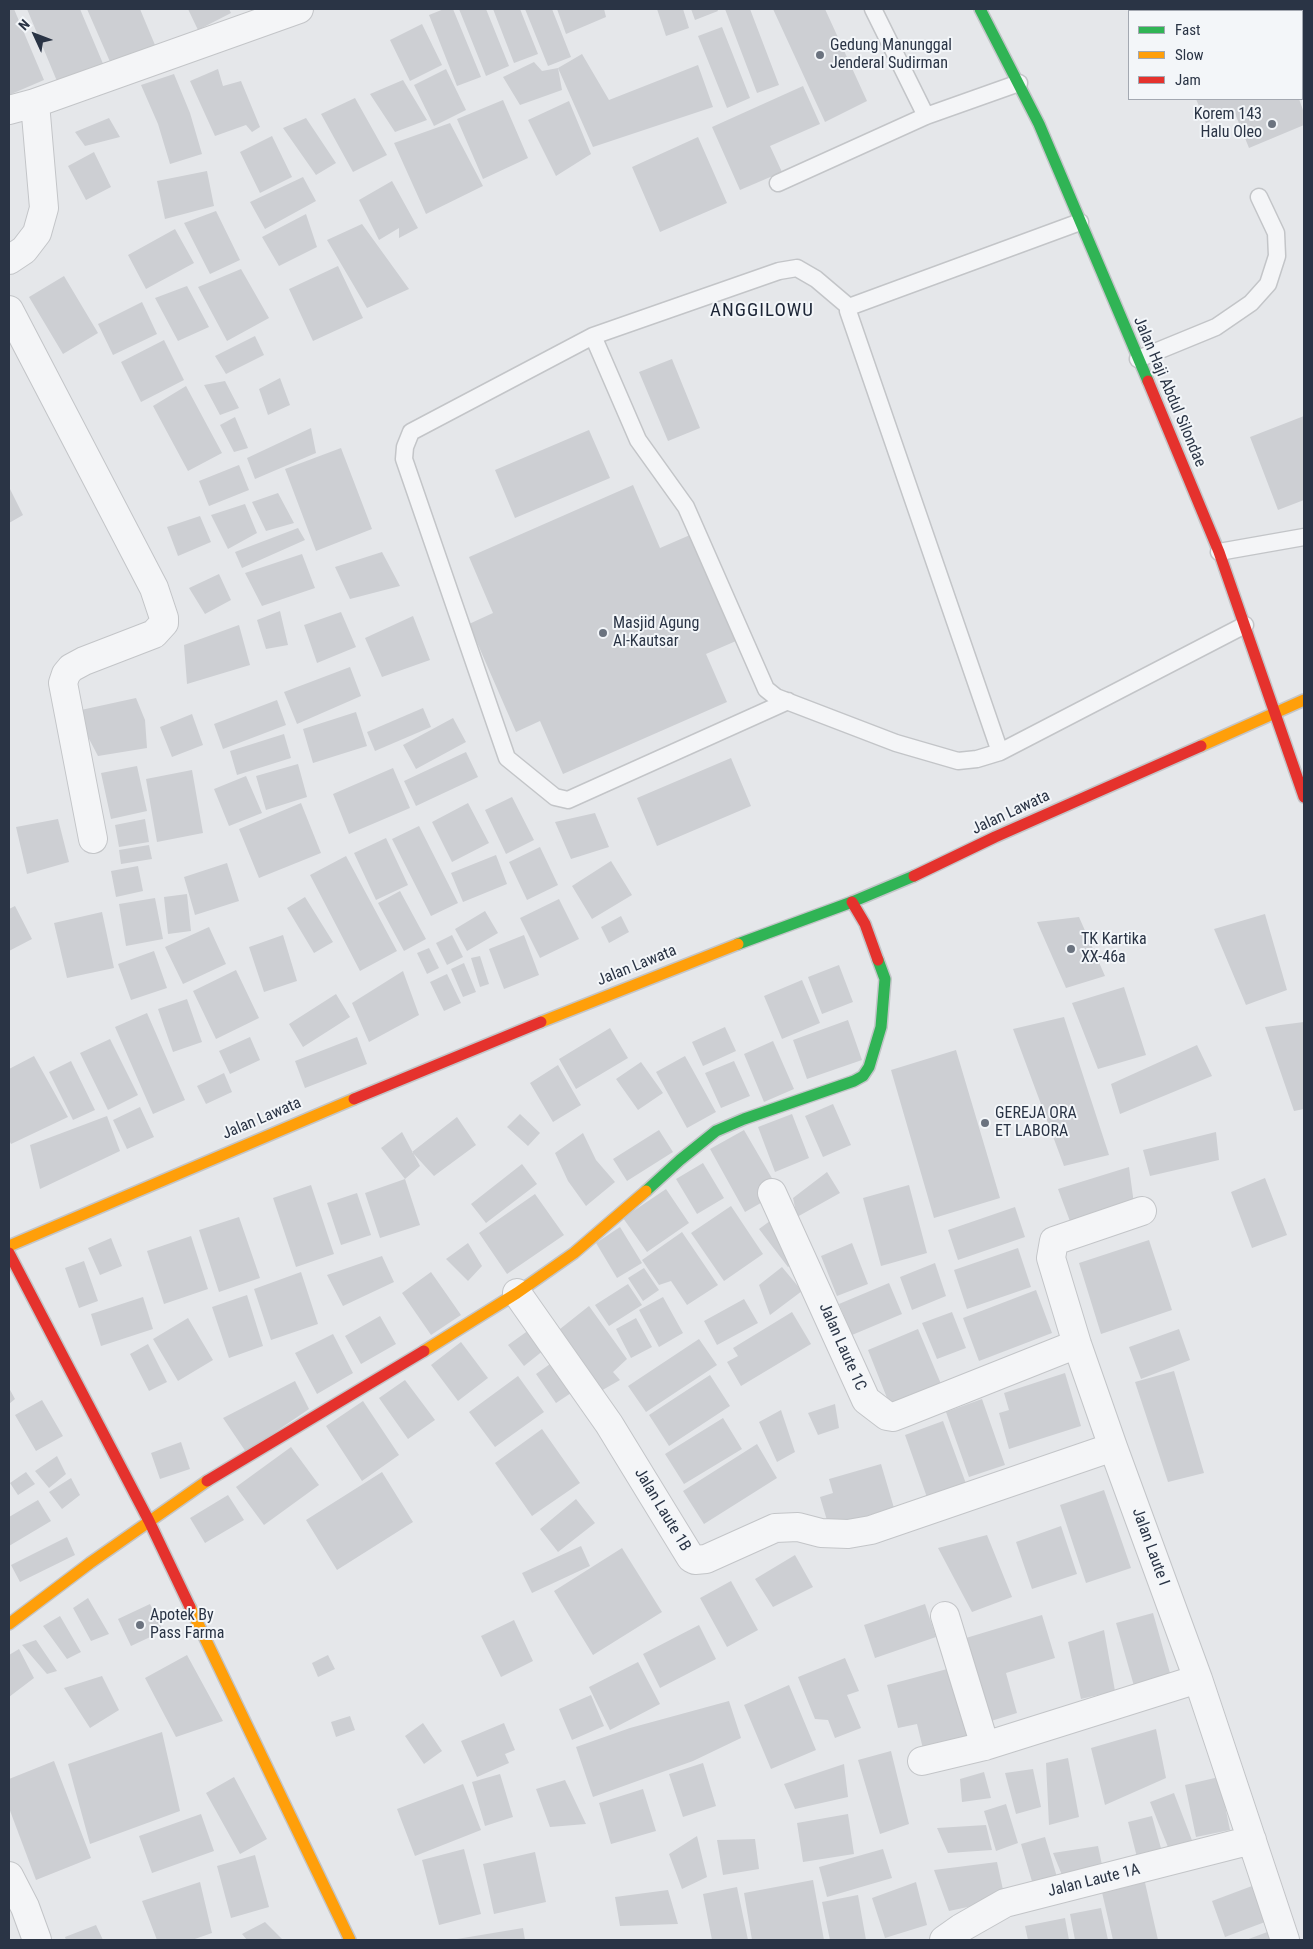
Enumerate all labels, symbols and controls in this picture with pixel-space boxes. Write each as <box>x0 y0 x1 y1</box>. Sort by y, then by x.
north arrow <box>10 10 60 60</box>
legend <box>1128 10 1303 100</box>
text: N <box>15 16 33 33</box>
text: Fast <box>1175 21 1200 39</box>
place label: Gedung Manunggal Jenderal Sudirman <box>830 36 952 74</box>
text: Slow <box>1175 46 1204 64</box>
marker: Gedung Manunggal Jenderal Sudirman <box>814 49 826 61</box>
text: Jam <box>1175 71 1201 89</box>
place label: Korem 143 Halu Oleo <box>1194 105 1262 143</box>
marker: Korem 143 Halu Oleo <box>1266 118 1278 130</box>
district label: ANGGILOWU <box>709 300 815 322</box>
street label: Jalan Haji Abdul Silondae <box>1129 314 1209 470</box>
place label: Masjid Agung Al-Kautsar <box>613 614 699 652</box>
marker: Masjid Agung Al-Kautsar <box>597 627 609 639</box>
street label: Jalan Lawata <box>969 787 1053 839</box>
place label: TK Kartika XX-46a <box>1081 930 1147 968</box>
street label: Jalan Lawata <box>595 941 679 991</box>
marker: TK Kartika XX-46a <box>1065 943 1077 955</box>
street label: Jalan Lawata <box>220 1094 304 1144</box>
place label: GEREJA ORA ET LABORA <box>995 1104 1077 1142</box>
marker: GEREJA ORA ET LABORA <box>979 1117 991 1129</box>
street label: Jalan Laute 1C <box>814 1300 870 1394</box>
street label: Jalan Laute 1B <box>630 1465 694 1555</box>
street label: Jalan Laute I <box>1127 1506 1173 1588</box>
place label: Apotek By Pass Farma <box>150 1606 224 1644</box>
marker: Apotek By Pass Farma <box>134 1619 146 1631</box>
street label: Jalan Laute 1A <box>1046 1860 1142 1902</box>

